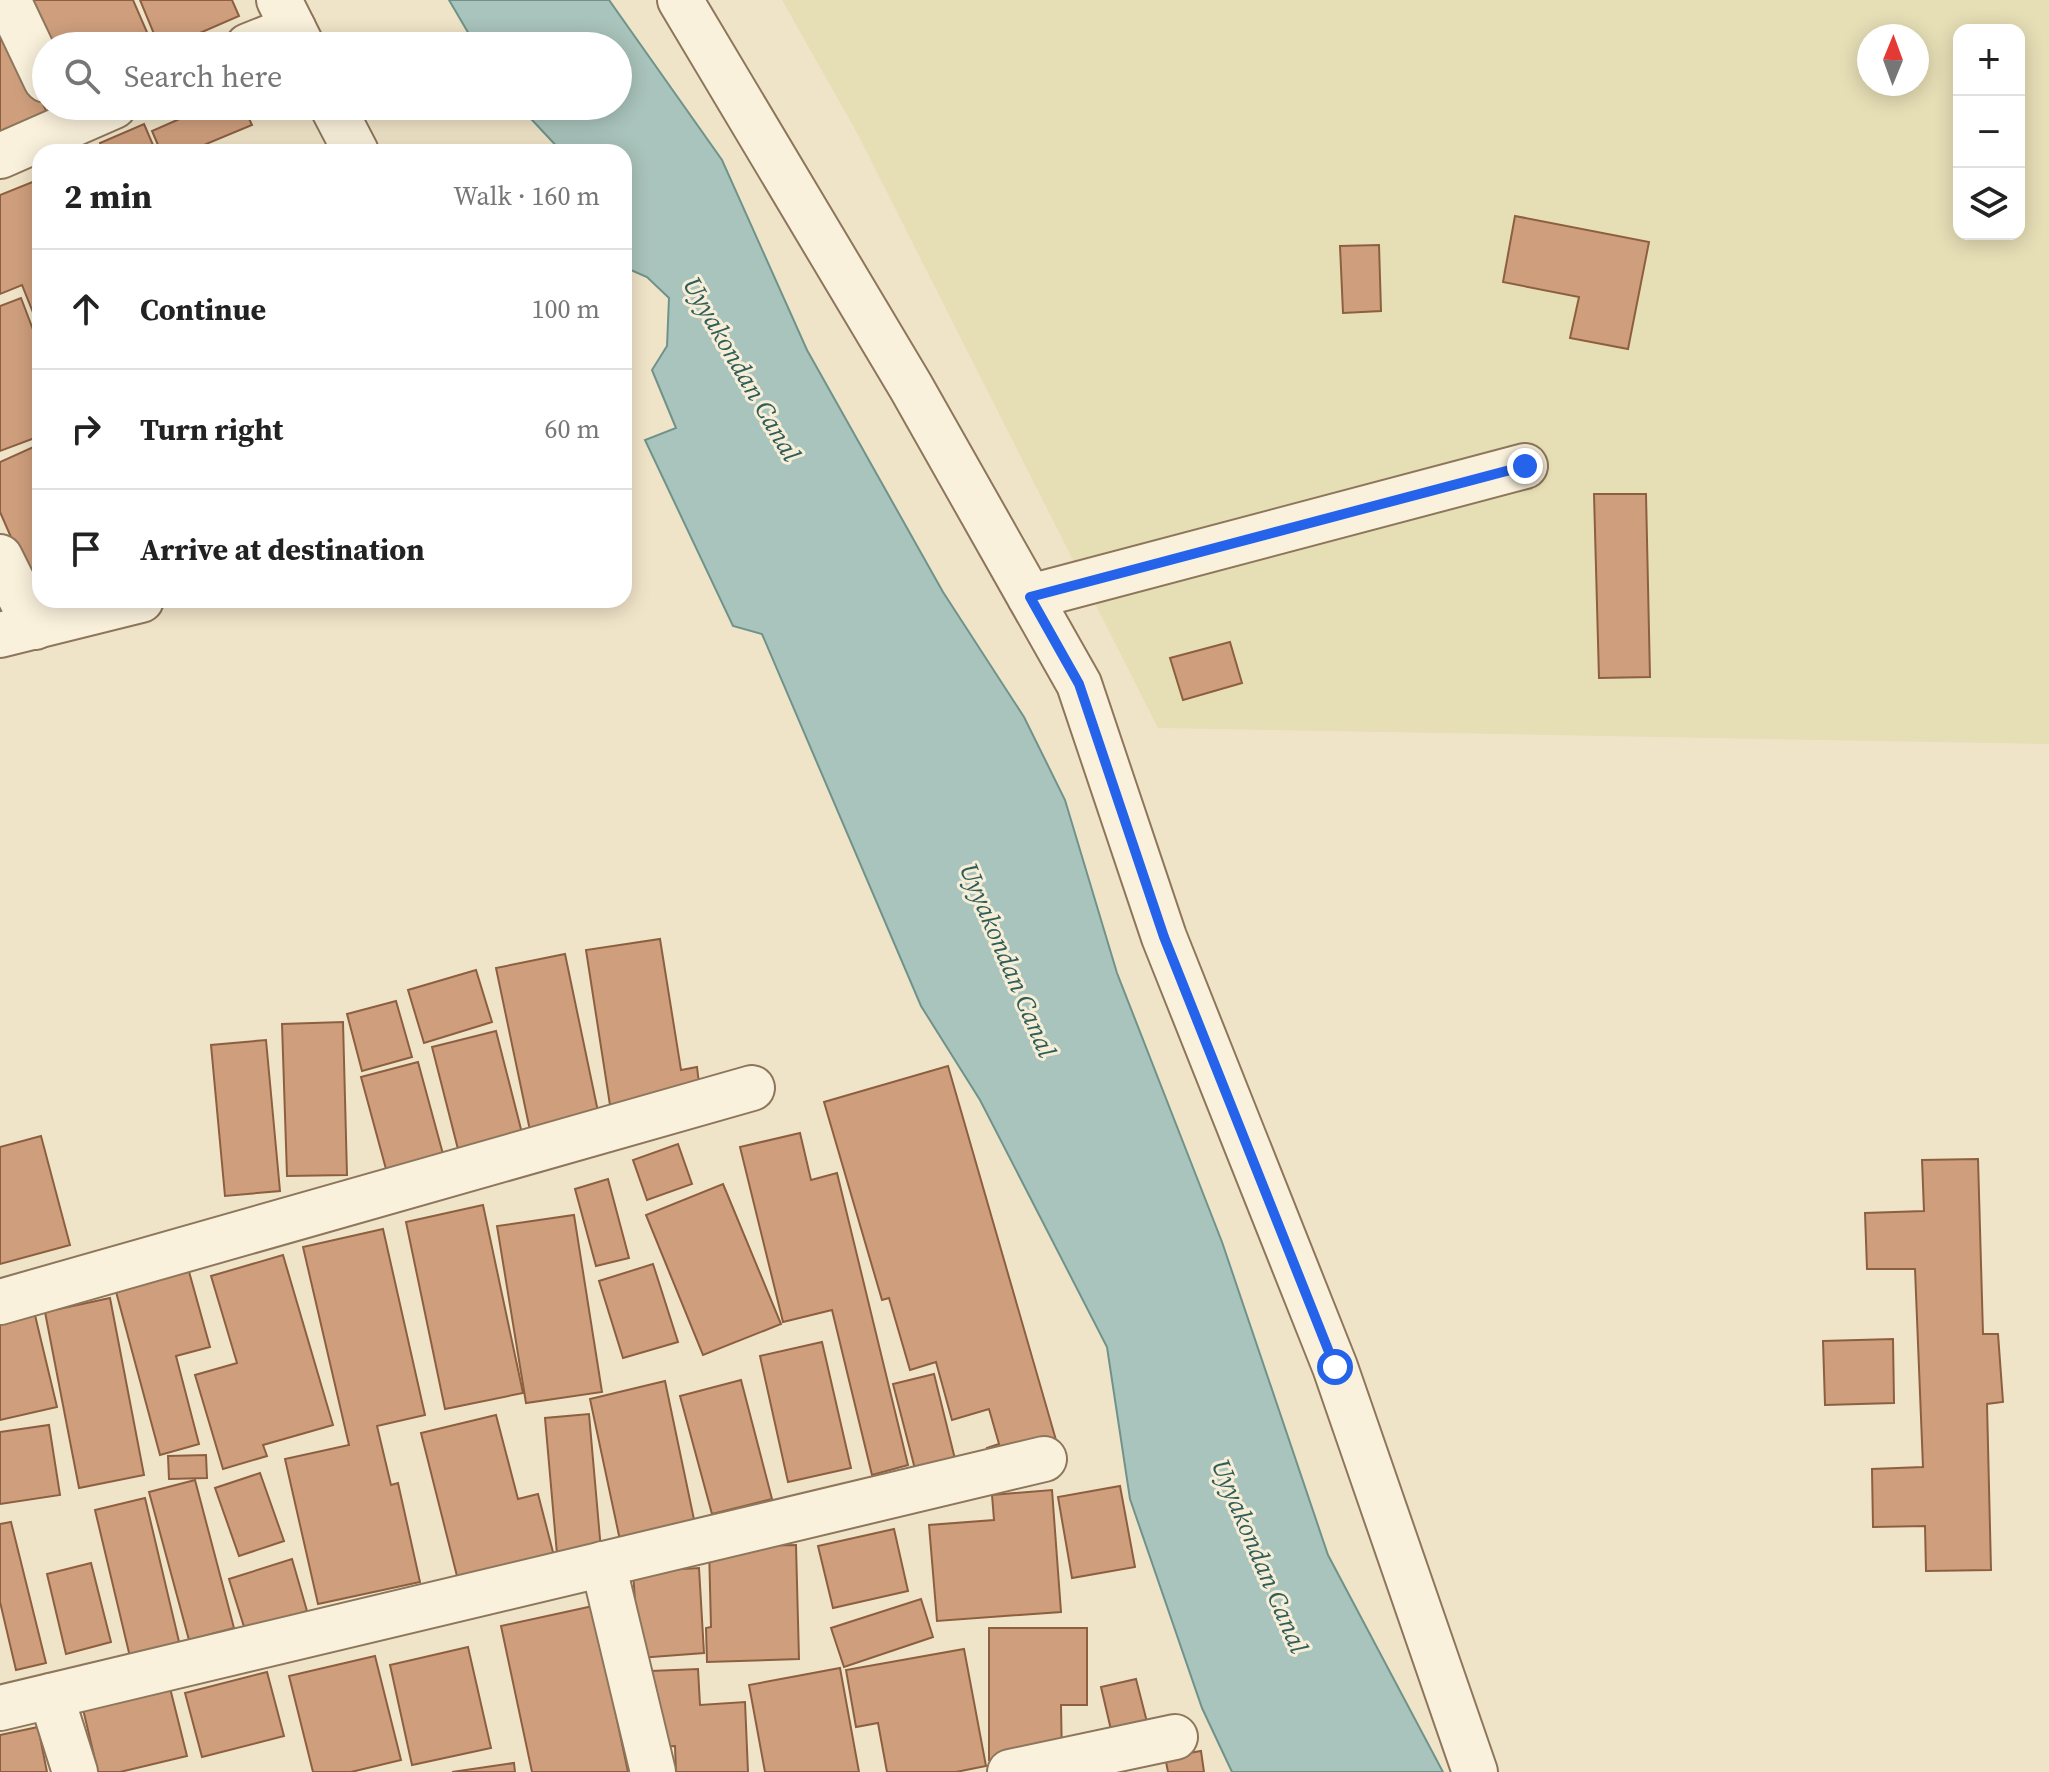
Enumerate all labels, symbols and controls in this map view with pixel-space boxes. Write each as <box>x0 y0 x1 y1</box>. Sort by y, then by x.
north arrow <box>1857 24 1929 96</box>
map controls <box>1953 24 2025 240</box>
button: + <box>1953 24 2025 96</box>
search box <box>32 32 632 120</box>
icon: search <box>60 54 104 98</box>
text: Search here <box>124 56 282 97</box>
button: − <box>1953 96 2025 168</box>
button: layers <box>1953 168 2025 240</box>
text: 2 min <box>64 173 152 219</box>
text: Walk · 160 m <box>453 178 600 214</box>
water label: Uyyakondan Canal <box>675 270 810 469</box>
icon: ahead <box>64 287 108 331</box>
text: Continue <box>140 289 266 330</box>
text: 100 m <box>532 291 600 327</box>
icon: right <box>64 407 108 451</box>
text: Turn right <box>140 409 283 450</box>
text: 60 m <box>545 411 600 447</box>
route end <box>1507 448 1543 484</box>
icon: arrive <box>64 527 108 571</box>
text: Arrive at destination <box>140 529 425 570</box>
water label: Uyyakondan Canal <box>951 857 1065 1063</box>
route start <box>1317 1349 1353 1385</box>
water label: Uyyakondan Canal <box>1203 1453 1317 1659</box>

